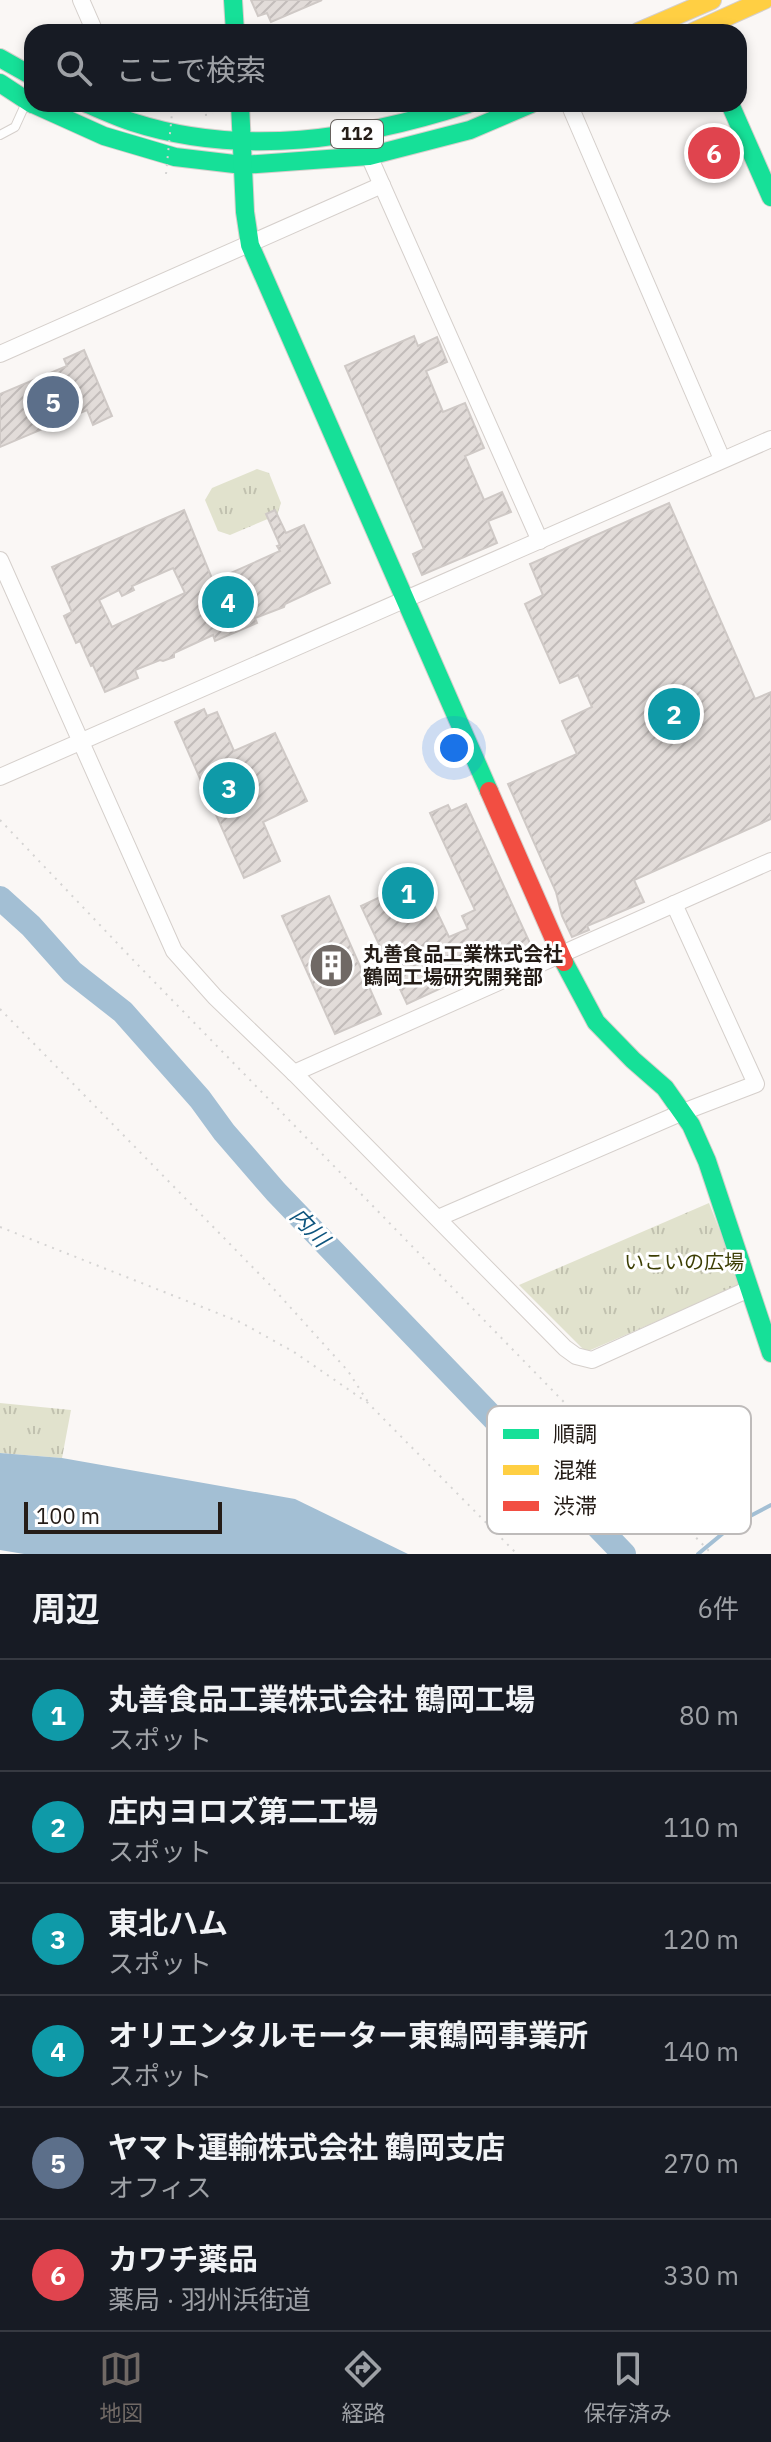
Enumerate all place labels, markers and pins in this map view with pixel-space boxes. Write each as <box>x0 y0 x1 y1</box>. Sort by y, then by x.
pin: 6 <box>688 123 740 183</box>
pin: 5 <box>27 372 79 432</box>
pin: 4 <box>202 572 254 632</box>
pin: 2 <box>648 684 700 744</box>
pin: 3 <box>203 758 255 818</box>
pin: 1 <box>382 863 434 923</box>
place label: 丸善食品工業株式会社 鶴岡工場研究開発部 <box>363 940 563 990</box>
building icon: 丸善食品工業株式会社 鶴岡工場研究開発部 <box>308 941 356 989</box>

